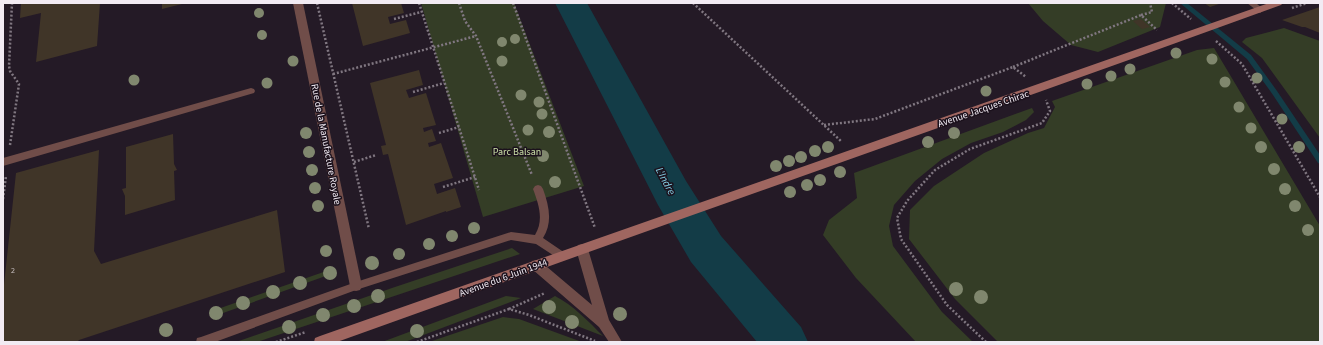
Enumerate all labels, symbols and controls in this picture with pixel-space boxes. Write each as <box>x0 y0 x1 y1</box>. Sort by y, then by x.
street label: Rue de la Manufacture Royale <box>307 83 345 206</box>
street label: Avenue Jacques Chirac <box>936 87 1031 131</box>
park label: Parc Balsan <box>493 145 541 159</box>
water label: L'Indre <box>652 165 679 198</box>
street label: Avenue du 6 Juin 1944 <box>457 255 549 300</box>
house number: 2 <box>11 265 15 276</box>

